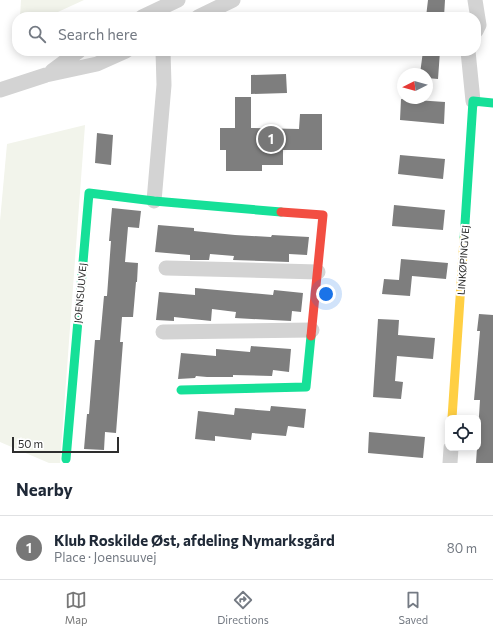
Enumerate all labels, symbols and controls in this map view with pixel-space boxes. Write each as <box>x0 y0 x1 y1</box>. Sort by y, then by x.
search box <box>12 12 481 56</box>
icon: search <box>26 23 48 45</box>
text: Search here <box>58 25 137 43</box>
north arrow <box>397 68 433 104</box>
pin: 1 <box>258 124 284 154</box>
street label: LINKØPINGVEJ <box>455 225 471 295</box>
street label: JOENSUUVEJ <box>71 262 89 324</box>
your location <box>316 284 336 304</box>
map controls <box>445 415 481 451</box>
button: locate <box>445 415 481 451</box>
scale bar <box>12 435 119 454</box>
text: 50 m <box>18 437 43 450</box>
text: Nearby <box>16 479 73 500</box>
text: Klub Roskilde Øst, afdeling Nymarksgård <box>54 531 335 549</box>
text: 1 <box>26 540 32 556</box>
text: 80 m <box>447 540 477 556</box>
text: Place · Joensuuvej <box>54 549 157 565</box>
tab: Map <box>65 589 88 626</box>
tab: Directions <box>217 589 269 626</box>
tab: Saved <box>398 589 428 626</box>

